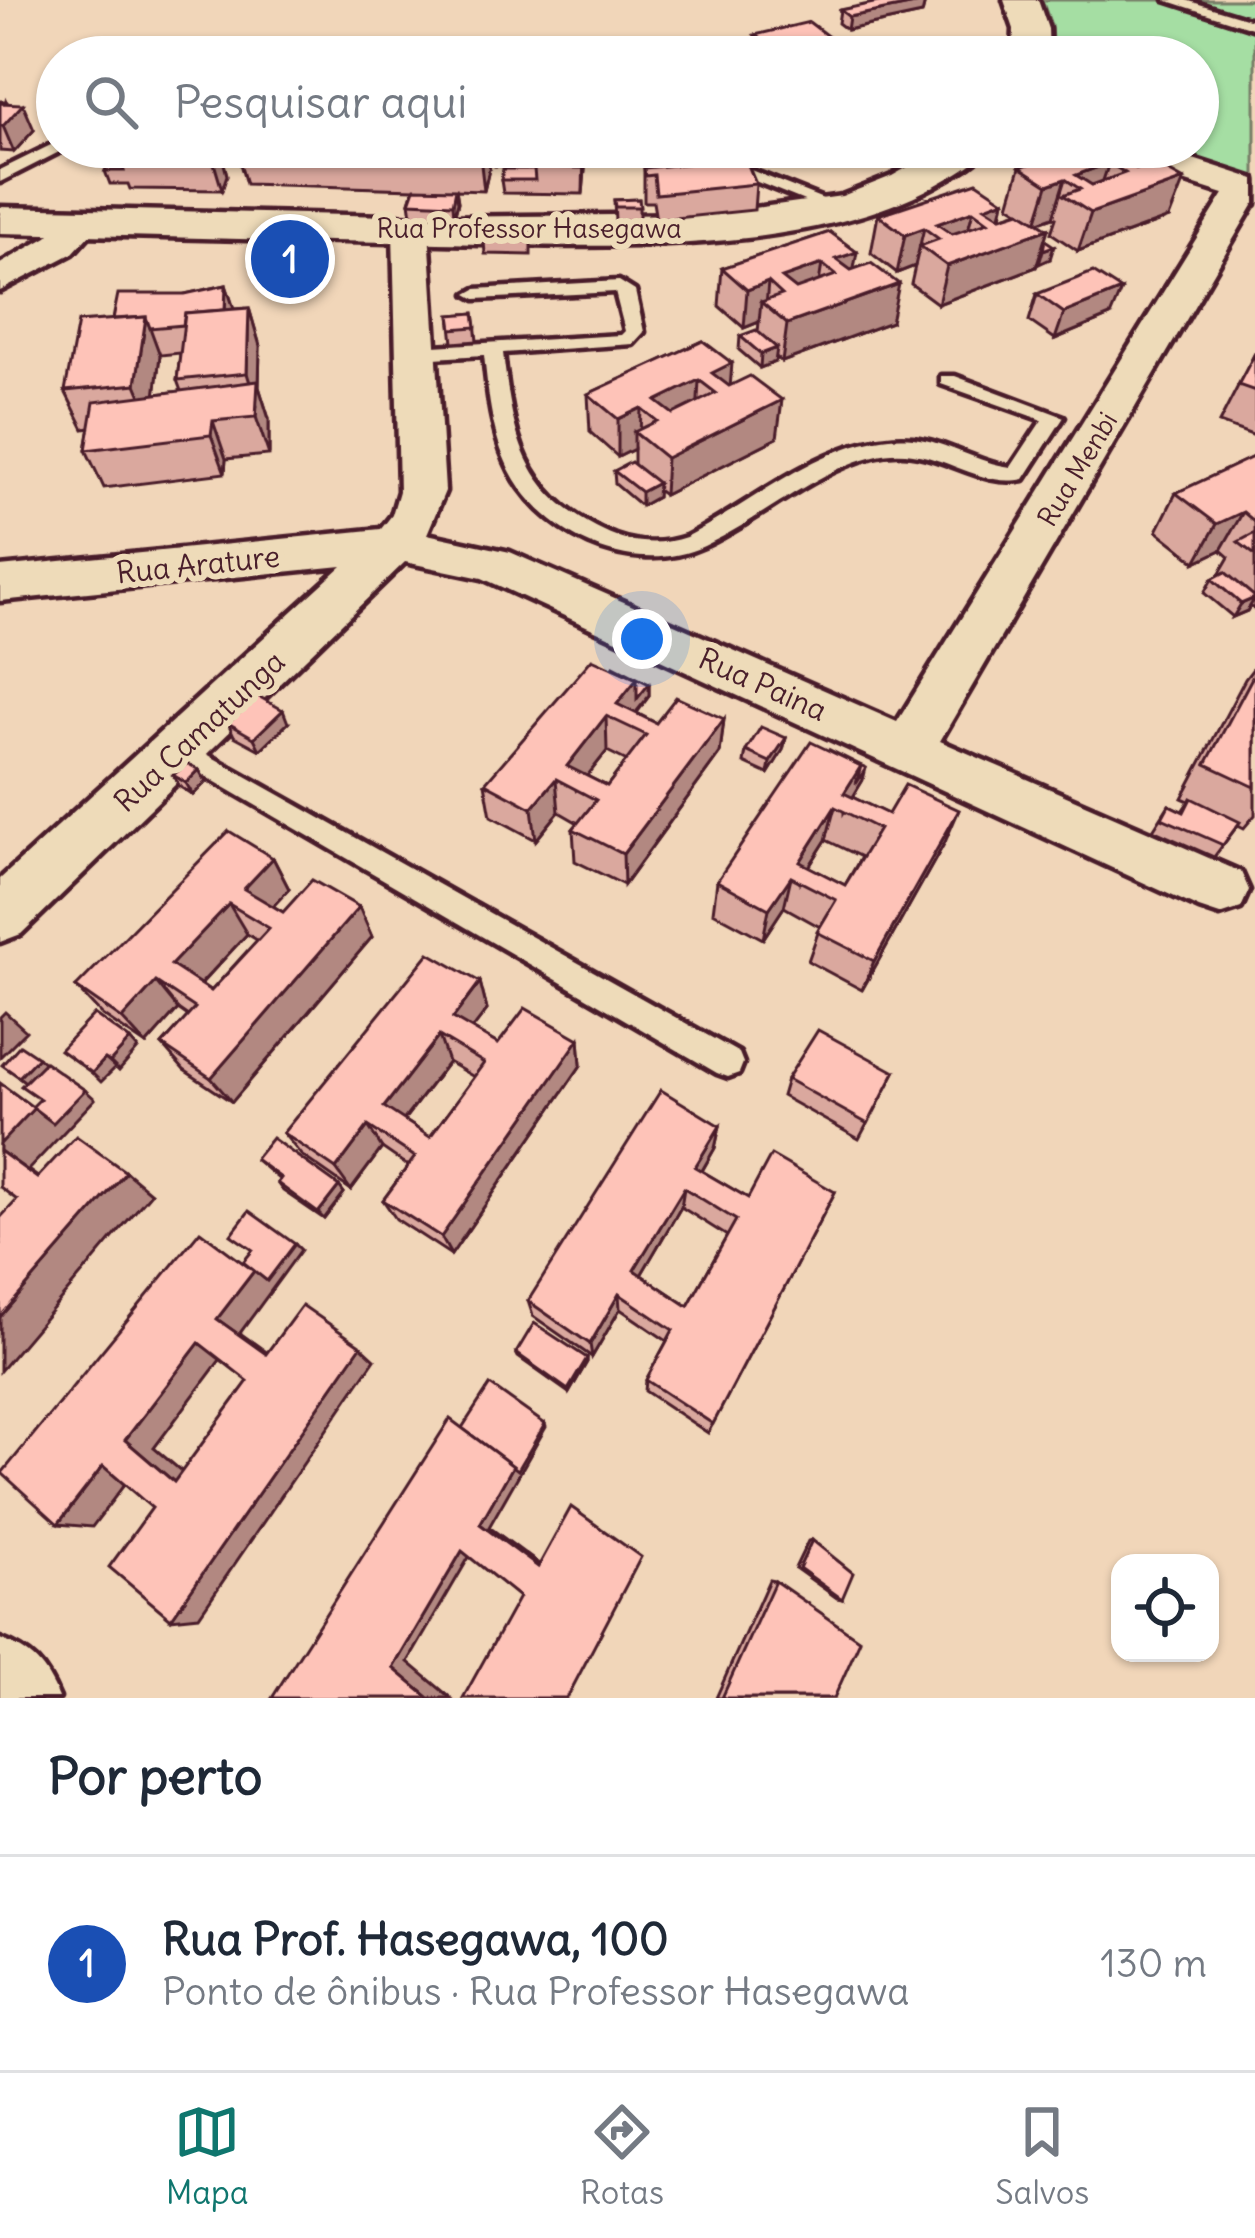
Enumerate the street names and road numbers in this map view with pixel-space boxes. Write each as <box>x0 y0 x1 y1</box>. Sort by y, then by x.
street label: Rua Professor Hasegawa <box>376 211 682 245</box>
street label: Rua Menbi <box>1030 406 1124 532</box>
street label: Rua Arature <box>114 537 282 591</box>
street label: Rua Paina <box>693 639 833 729</box>
street label: Rua Camatunga <box>106 642 292 820</box>

